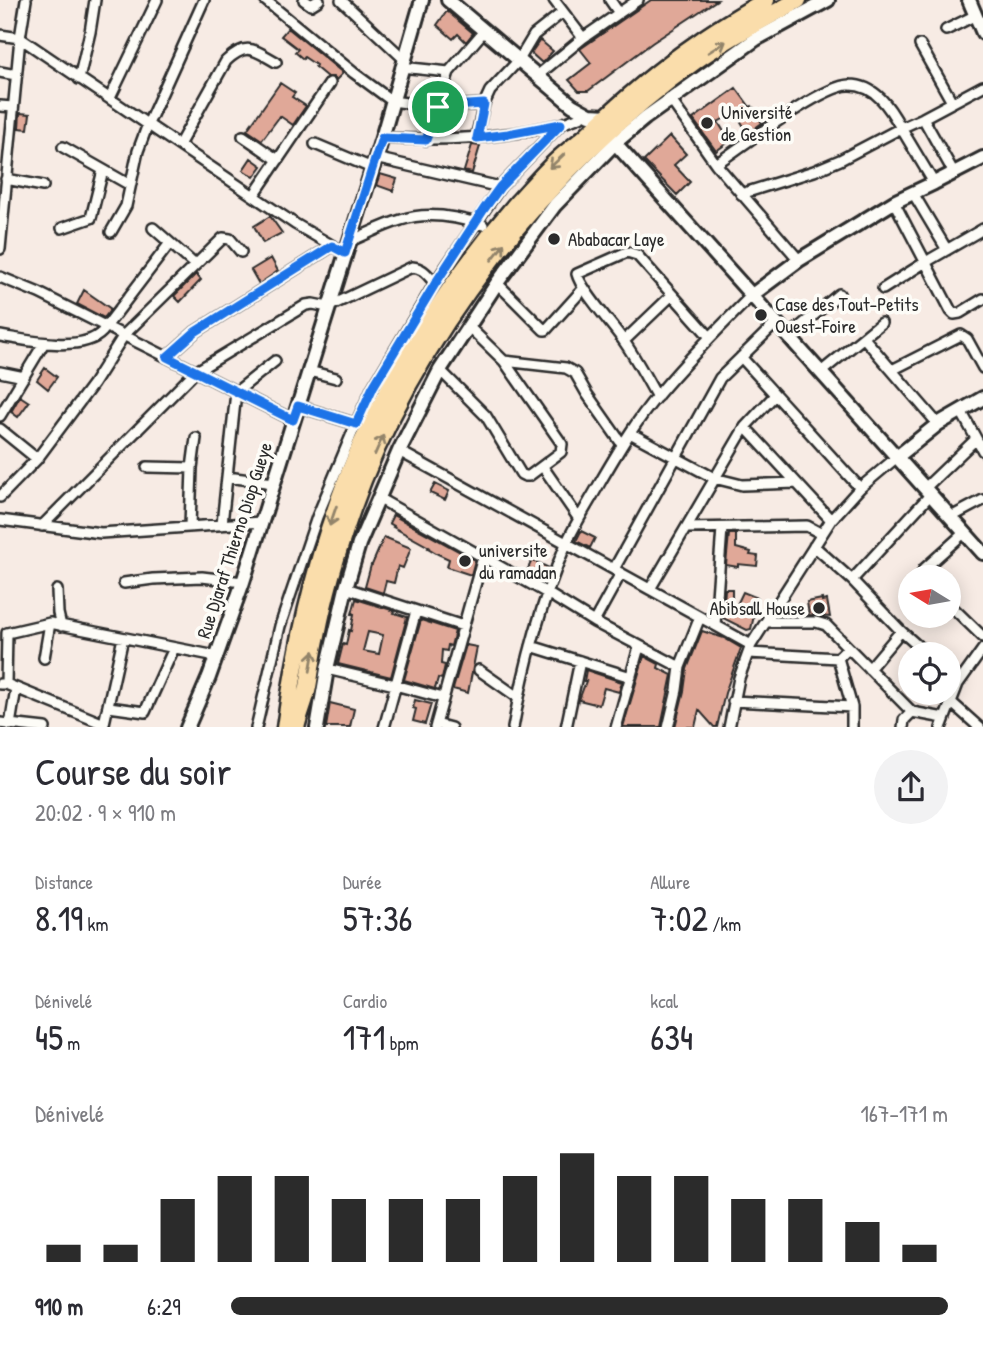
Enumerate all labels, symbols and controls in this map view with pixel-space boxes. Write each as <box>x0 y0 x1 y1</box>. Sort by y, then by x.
one-way arrow <box>706 40 726 54</box>
pin <box>408 77 468 137</box>
icon: arrive <box>419 88 457 126</box>
place label: Université de Gestion <box>721 99 793 147</box>
marker: Université de Gestion <box>699 115 715 131</box>
one-way arrow <box>549 153 566 170</box>
place label: Ababacar Laye <box>568 226 665 252</box>
marker: Ababacar Laye <box>546 231 562 247</box>
one-way arrow <box>491 243 506 261</box>
place label: Case des Tout-Petits Ouest-Foire <box>775 291 918 339</box>
marker: Case des Tout-Petits Ouest-Foire <box>753 307 769 323</box>
one-way arrow <box>373 435 386 456</box>
street label: Rue Djaraf Thierno Diop Gueye <box>190 438 278 642</box>
one-way arrow <box>326 505 339 527</box>
place label: universite du ramadan <box>479 537 557 585</box>
marker: universite du ramadan <box>457 553 473 569</box>
north arrow <box>898 565 961 628</box>
map controls <box>898 565 961 705</box>
place label: Abibsall House <box>709 595 805 621</box>
marker: Abibsall House <box>811 600 827 616</box>
button: locate <box>898 642 961 705</box>
one-way arrow <box>306 651 319 673</box>
text: Course du soir <box>35 745 231 797</box>
button: share <box>874 750 948 824</box>
text: 20:02 · 9 × 910 m <box>35 797 176 828</box>
text: Distance <box>35 869 93 895</box>
text: Durée <box>343 869 382 895</box>
text: Allure <box>650 869 690 895</box>
text: 8.19 <box>35 895 83 942</box>
text: 57:36 <box>343 895 413 942</box>
text: 7:02 <box>650 895 708 942</box>
text: km <box>83 911 108 937</box>
text: /km <box>708 911 741 937</box>
text: Dénivelé <box>35 988 92 1014</box>
text: Cardio <box>343 988 387 1014</box>
text: kcal <box>650 988 678 1014</box>
text: 45 <box>35 1014 63 1061</box>
text: 171 <box>343 1014 385 1061</box>
text: 634 <box>650 1014 693 1061</box>
text: m <box>63 1030 80 1056</box>
text: bpm <box>385 1030 419 1056</box>
text: Dénivelé <box>35 1098 104 1129</box>
text: 167–171 m <box>860 1098 948 1129</box>
text: 910 m <box>35 1291 83 1322</box>
text: 6:29 <box>147 1291 181 1322</box>

